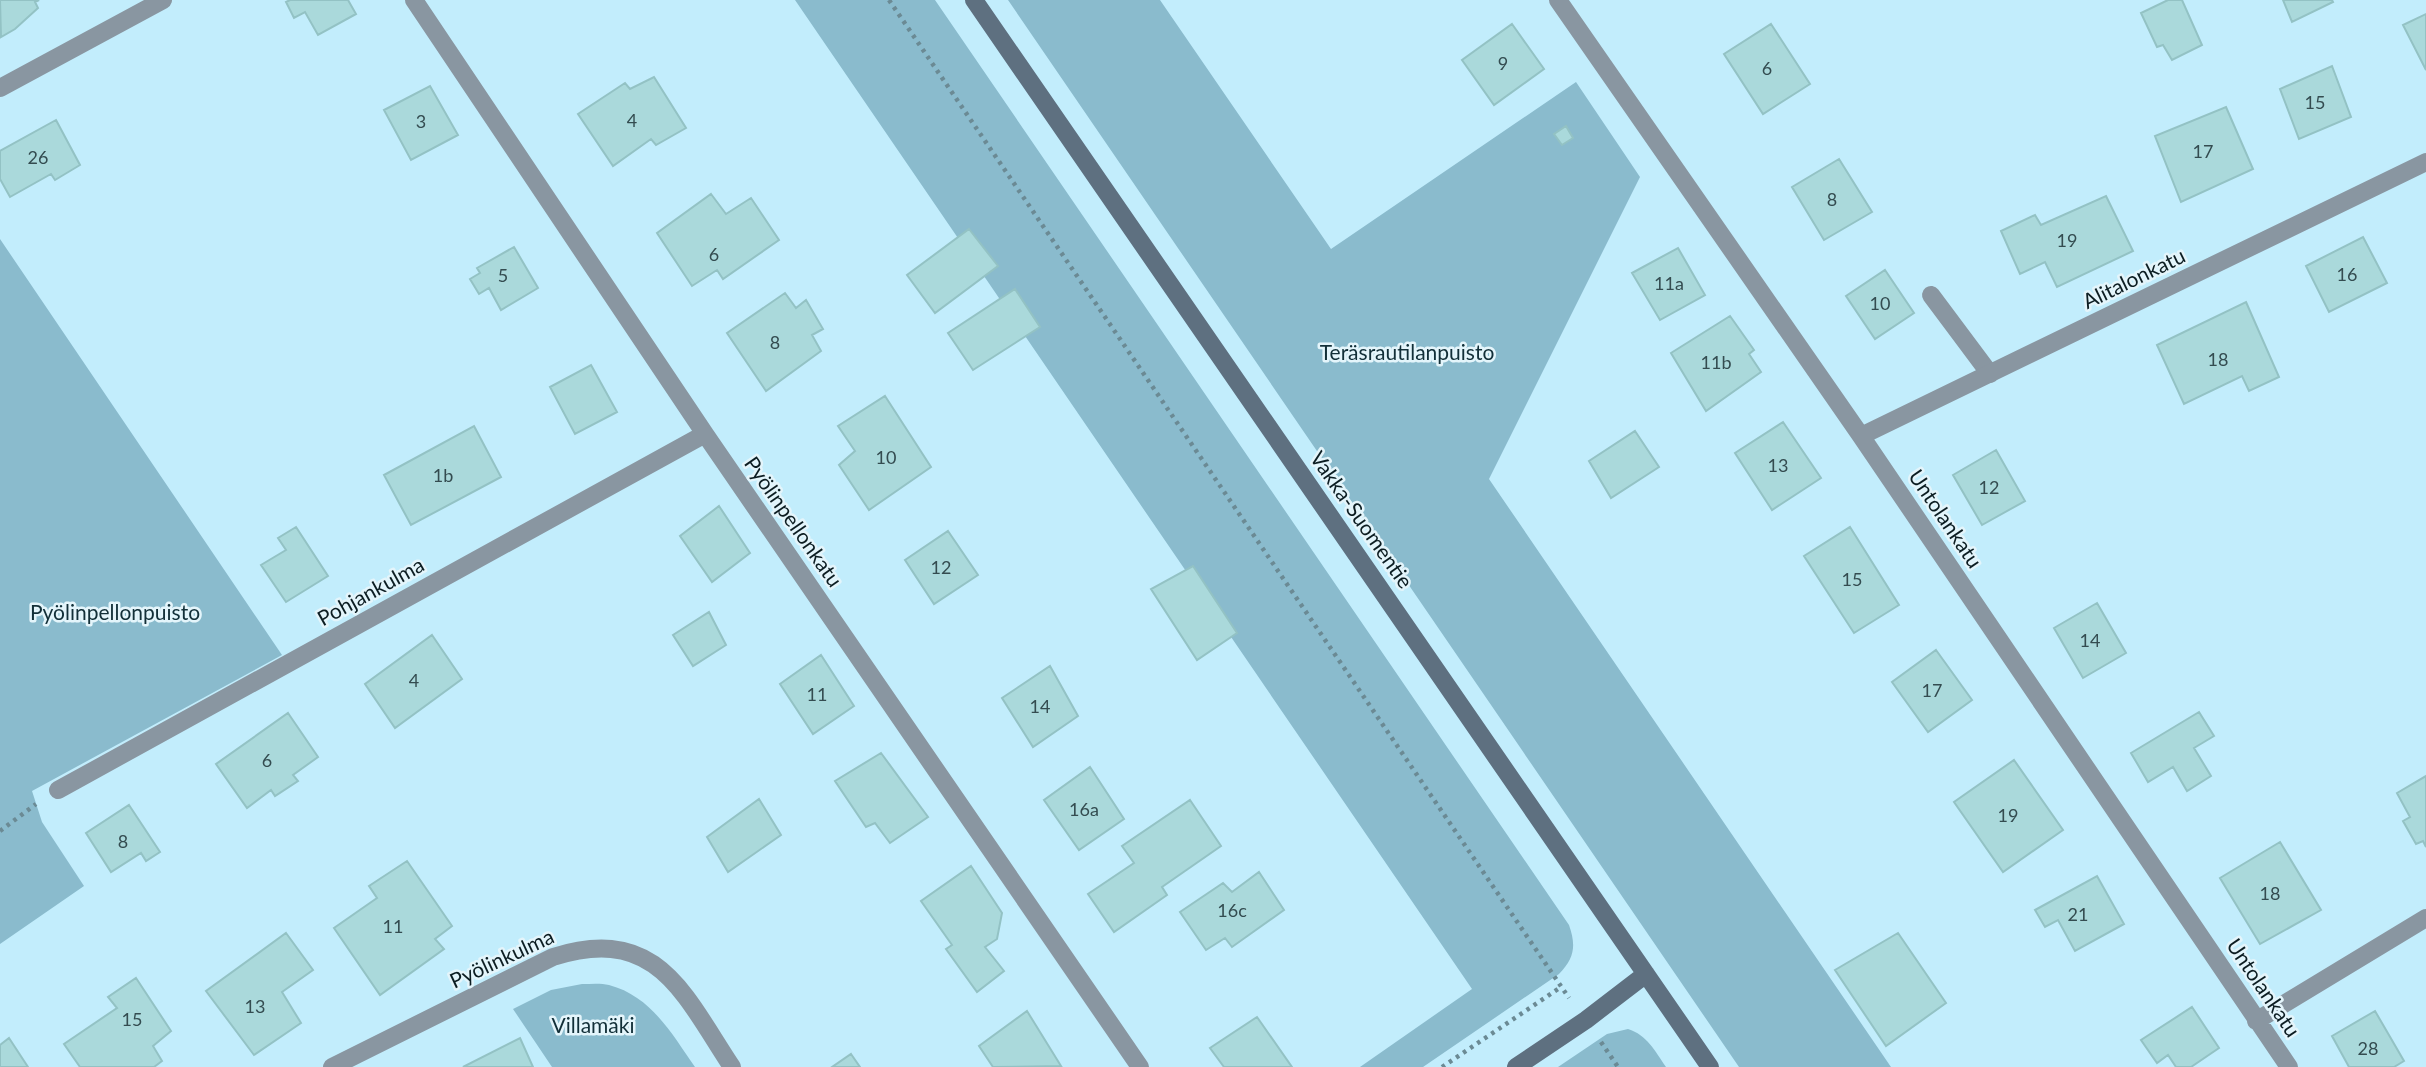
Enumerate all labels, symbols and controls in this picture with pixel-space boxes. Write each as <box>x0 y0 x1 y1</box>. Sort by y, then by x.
house number: 9 <box>1498 52 1508 74</box>
house number: 6 <box>1762 57 1772 79</box>
house number: 15 <box>2305 91 2325 113</box>
house number: 4 <box>627 109 637 131</box>
house number: 3 <box>416 110 426 132</box>
house number: 17 <box>2193 140 2213 162</box>
house number: 26 <box>28 146 48 168</box>
house number: 8 <box>1827 188 1837 210</box>
house number: 19 <box>2057 229 2077 251</box>
street label: Alitalonkatu <box>2078 242 2189 313</box>
house number: 6 <box>709 243 719 265</box>
house number: 16 <box>2337 263 2357 285</box>
house number: 5 <box>498 264 508 286</box>
house number: 11a <box>1654 272 1684 294</box>
house number: 10 <box>1870 292 1890 314</box>
house number: 8 <box>770 331 780 353</box>
park label: Teräsrautilanpuisto <box>1320 339 1494 364</box>
house number: 18 <box>2208 348 2228 370</box>
house number: 11b <box>1701 351 1731 373</box>
house number: 10 <box>876 446 896 468</box>
street label: Vakka-Suomentie <box>1306 446 1419 592</box>
street label: Pyölinpellonkatu <box>740 451 848 591</box>
house number: 13 <box>1768 454 1788 476</box>
house number: 1b <box>433 464 453 486</box>
street label: Untolankatu <box>1904 464 1988 572</box>
house number: 12 <box>1979 476 1999 498</box>
street label: Pohjankulma <box>313 551 428 630</box>
house number: 12 <box>931 556 951 578</box>
house number: 15 <box>1842 568 1862 590</box>
park label: Pyölinpellonpuisto <box>30 599 200 624</box>
house number: 14 <box>2080 629 2100 651</box>
house number: 4 <box>409 669 419 691</box>
house number: 17 <box>1922 679 1942 701</box>
house number: 11 <box>807 683 827 705</box>
house number: 14 <box>1030 695 1050 717</box>
house number: 6 <box>262 749 272 771</box>
house number: 16a <box>1069 798 1099 820</box>
house number: 19 <box>1998 804 2018 826</box>
house number: 8 <box>118 830 128 852</box>
house number: 18 <box>2260 882 2280 904</box>
house number: 16c <box>1217 899 1247 921</box>
house number: 21 <box>2068 903 2088 925</box>
house number: 11 <box>383 915 403 937</box>
street label: Pyölinkulma <box>445 923 557 993</box>
street label: Untolankatu <box>2222 933 2306 1041</box>
house number: 13 <box>245 995 265 1017</box>
house number: 15 <box>122 1008 142 1030</box>
park label: Villamäki <box>551 1012 635 1037</box>
house number: 28 <box>2358 1037 2378 1059</box>

